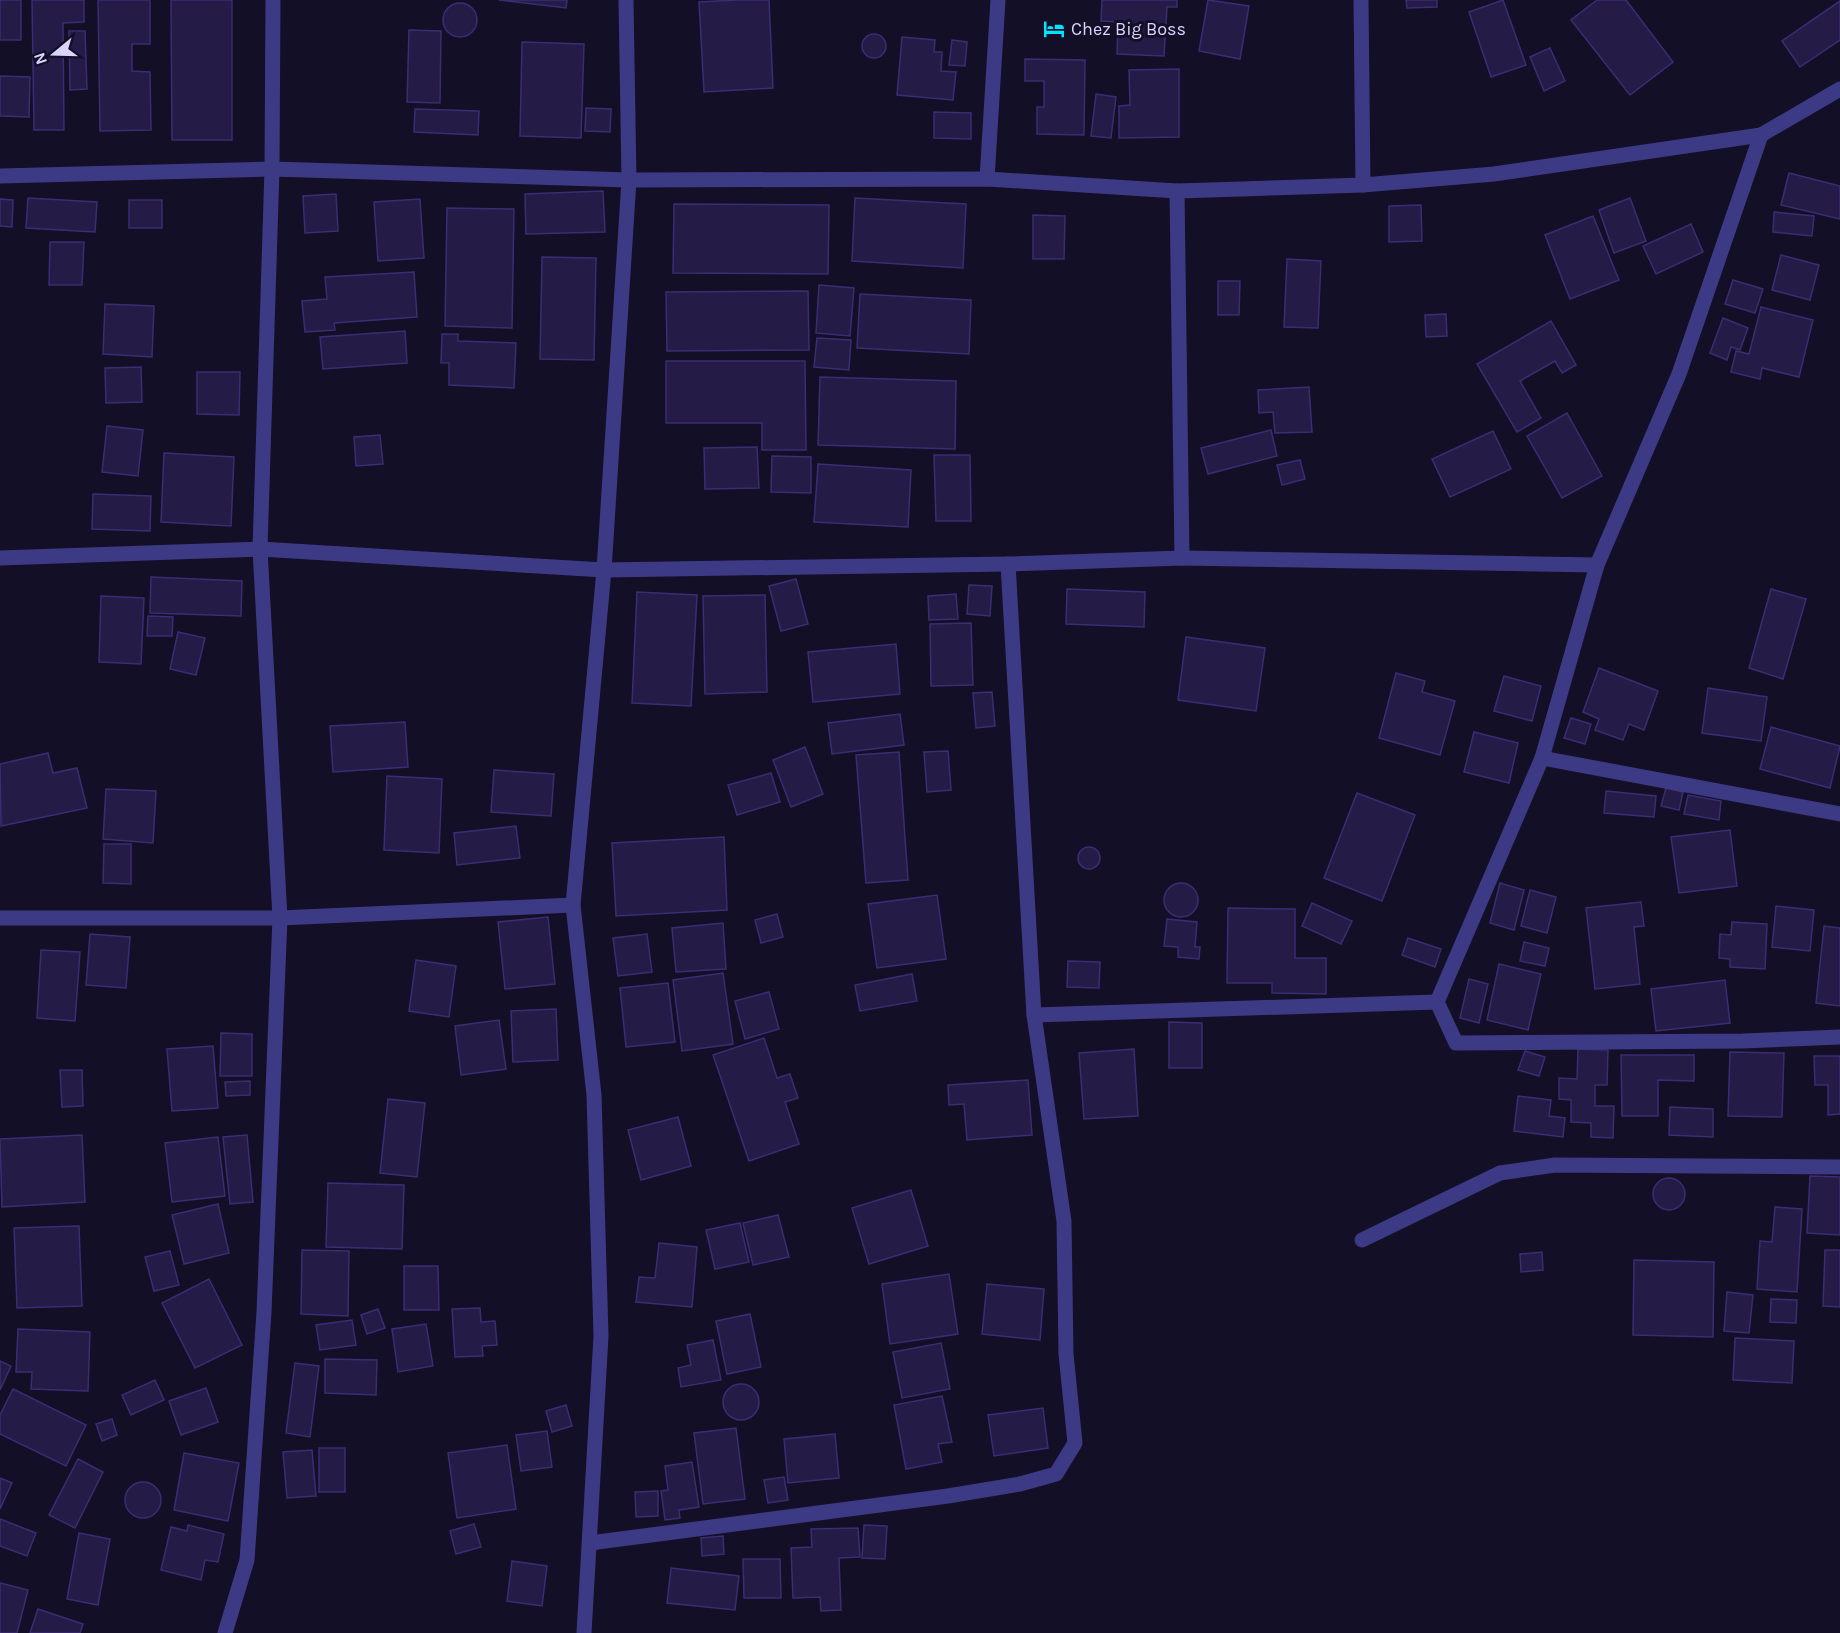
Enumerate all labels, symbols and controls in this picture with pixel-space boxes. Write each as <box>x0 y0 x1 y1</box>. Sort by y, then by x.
hotel icon: Chez Big Boss <box>1042 17 1066 41</box>
place label: Chez Big Boss <box>1071 18 1186 40</box>
north arrow <box>24 24 84 84</box>
text: N <box>29 50 51 67</box>

